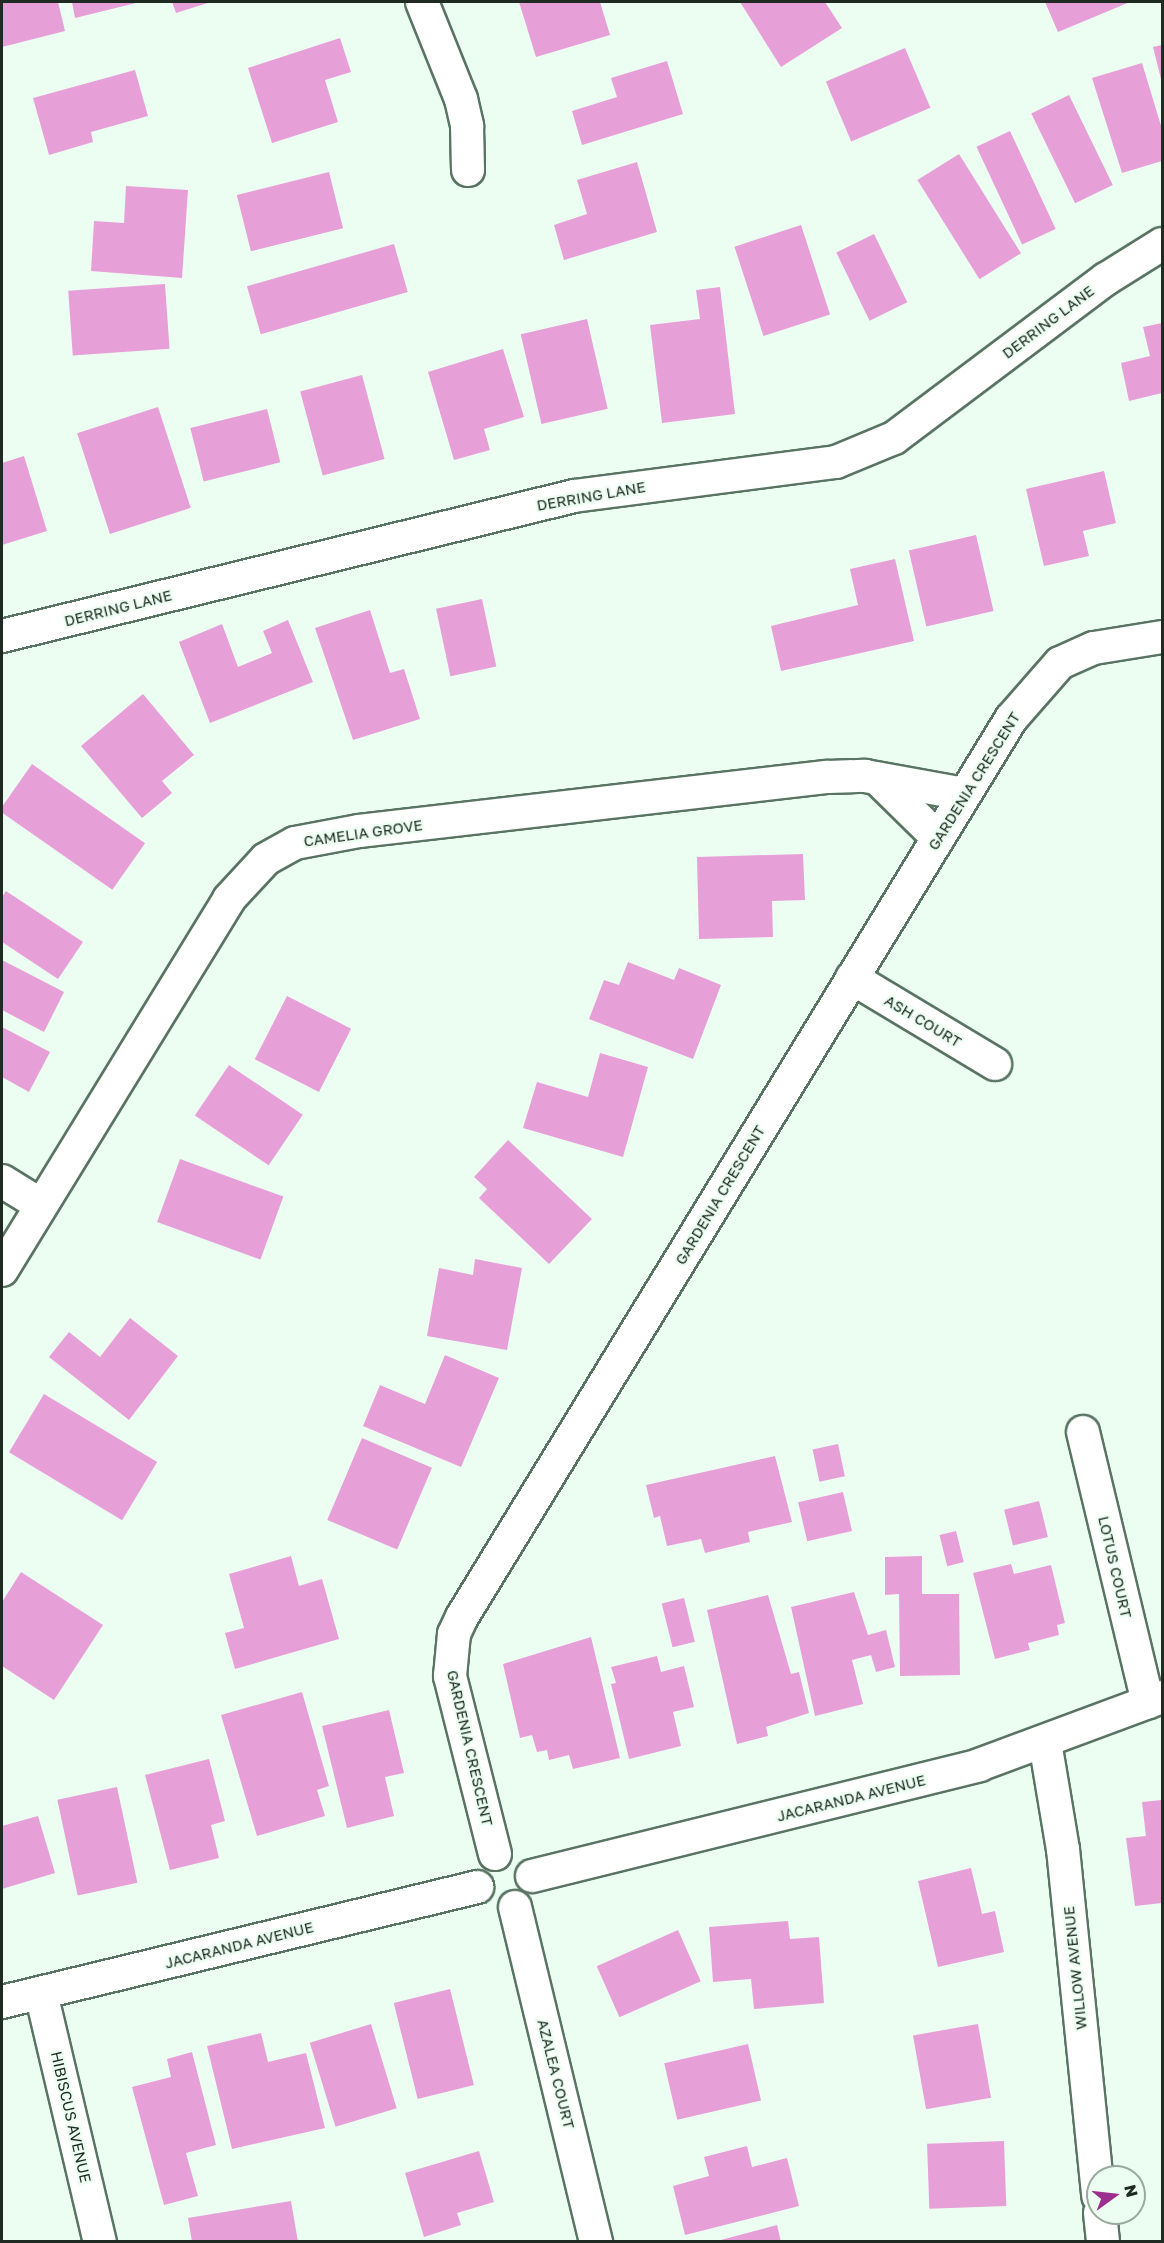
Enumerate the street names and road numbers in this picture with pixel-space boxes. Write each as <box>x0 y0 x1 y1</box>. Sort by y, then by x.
street label: DERRING LANE <box>999 282 1097 362</box>
street label: DERRING LANE <box>535 478 647 514</box>
street label: DERRING LANE <box>62 586 174 630</box>
street label: GARDENIA CRESCENT <box>924 709 1024 853</box>
street label: CAMELIA GROVE <box>302 816 424 850</box>
street label: ASH COURT <box>881 991 965 1051</box>
street label: GARDENIA CRESCENT <box>671 1122 769 1268</box>
street label: LOTUS COURT <box>1095 1514 1135 1620</box>
street label: GARDENIA CRESCENT <box>443 1668 497 1828</box>
street label: JACARANDA AVENUE <box>775 1771 927 1825</box>
street label: WILLOW AVENUE <box>1060 1905 1090 2031</box>
street label: JACARANDA AVENUE <box>163 1918 315 1972</box>
street label: AZALEA COURT <box>534 2017 578 2131</box>
street label: HIBISCUS AVENUE <box>47 2050 95 2184</box>

